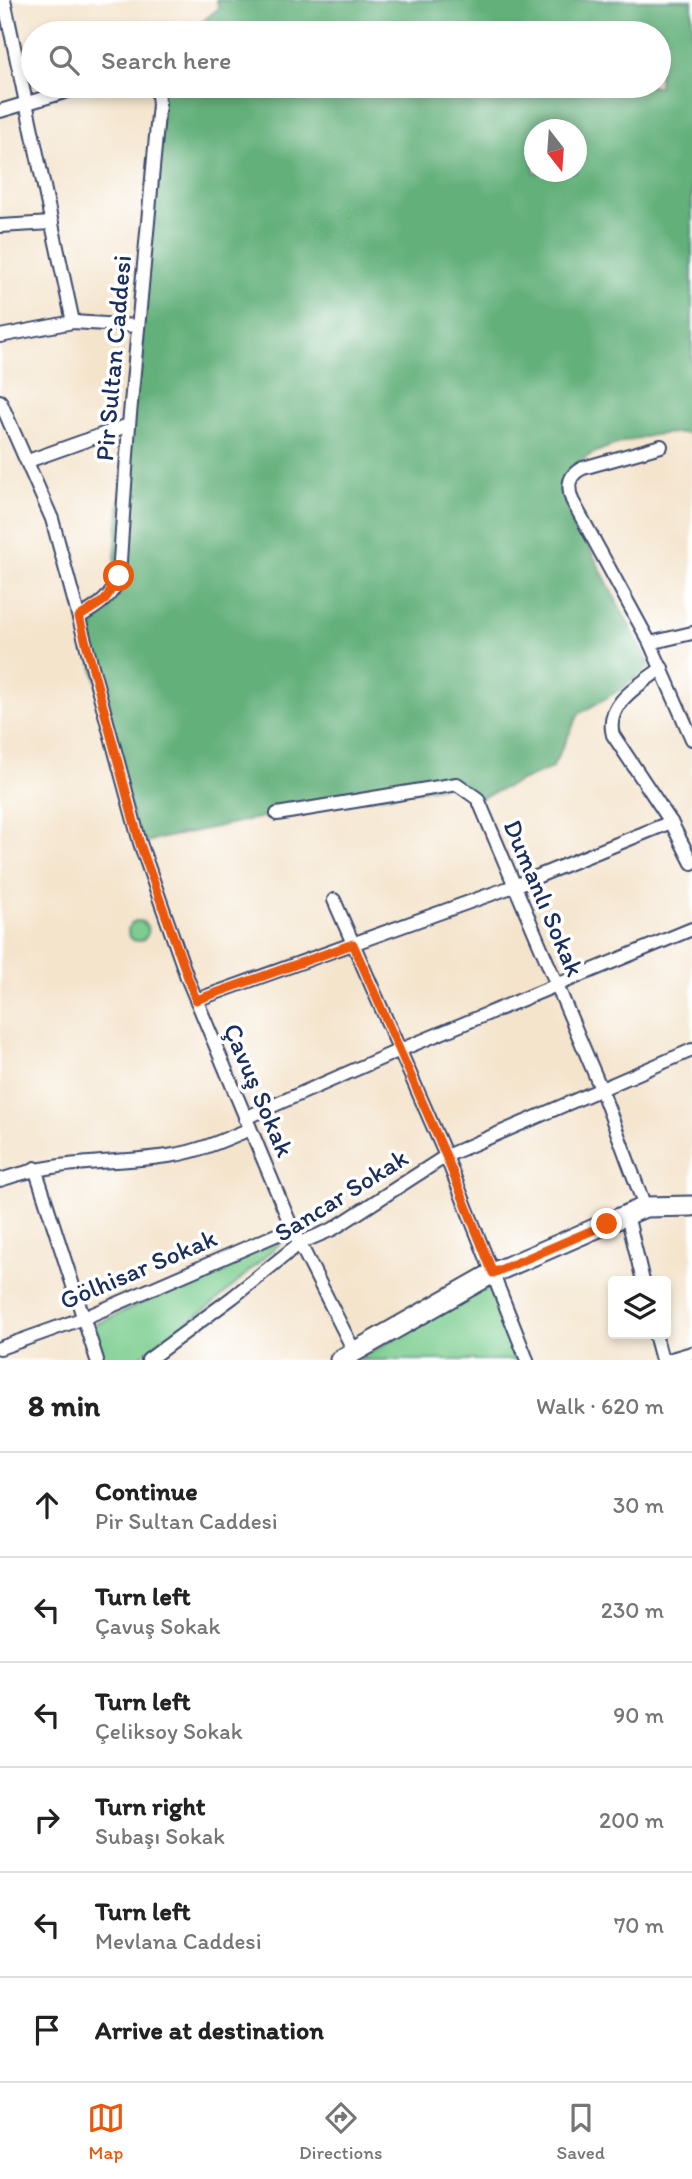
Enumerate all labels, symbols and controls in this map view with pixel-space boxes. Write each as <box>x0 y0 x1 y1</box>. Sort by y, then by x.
search box <box>21 21 671 98</box>
icon: search <box>45 41 83 79</box>
text: Search here <box>101 44 231 76</box>
north arrow <box>524 119 587 182</box>
street label: Pir Sultan Caddesi <box>88 254 138 462</box>
route start <box>103 560 134 591</box>
street label: Dumanlı Sokak <box>497 815 591 981</box>
street label: Çavuş Sokak <box>217 1018 302 1162</box>
street label: Sancar Sokak <box>268 1141 414 1249</box>
route end <box>591 1208 622 1239</box>
street label: Gölhisar Sokak <box>55 1221 222 1316</box>
map controls <box>608 1276 671 1339</box>
button: layers <box>608 1276 671 1339</box>
text: 8 min <box>28 1387 100 1424</box>
text: Walk · 620 m <box>536 1392 664 1420</box>
text: Continue <box>95 1475 198 1507</box>
icon: ahead <box>28 1486 66 1524</box>
text: 30 m <box>613 1491 664 1519</box>
text: Pir Sultan Caddesi <box>95 1507 278 1535</box>
text: Turn left <box>95 1580 191 1612</box>
icon: left <box>28 1591 66 1629</box>
text: 230 m <box>601 1596 664 1624</box>
text: Çavuş Sokak <box>95 1612 221 1640</box>
text: Turn left <box>95 1685 191 1717</box>
icon: left <box>28 1696 66 1734</box>
text: 90 m <box>613 1701 664 1729</box>
text: Çeliksoy Sokak <box>95 1717 243 1745</box>
text: Turn right <box>95 1790 206 1822</box>
icon: right <box>28 1801 66 1839</box>
text: 200 m <box>599 1806 664 1834</box>
text: Subaşı Sokak <box>95 1822 225 1850</box>
text: Turn left <box>95 1895 191 1927</box>
icon: left <box>28 1906 66 1944</box>
text: 70 m <box>614 1911 664 1939</box>
text: Mevlana Caddesi <box>95 1927 262 1955</box>
icon: arrive <box>28 2011 66 2049</box>
text: Arrive at destination <box>95 2014 324 2046</box>
tab: Map <box>87 2099 125 2164</box>
tab: Directions <box>299 2099 383 2164</box>
tab: Saved <box>557 2099 605 2164</box>

